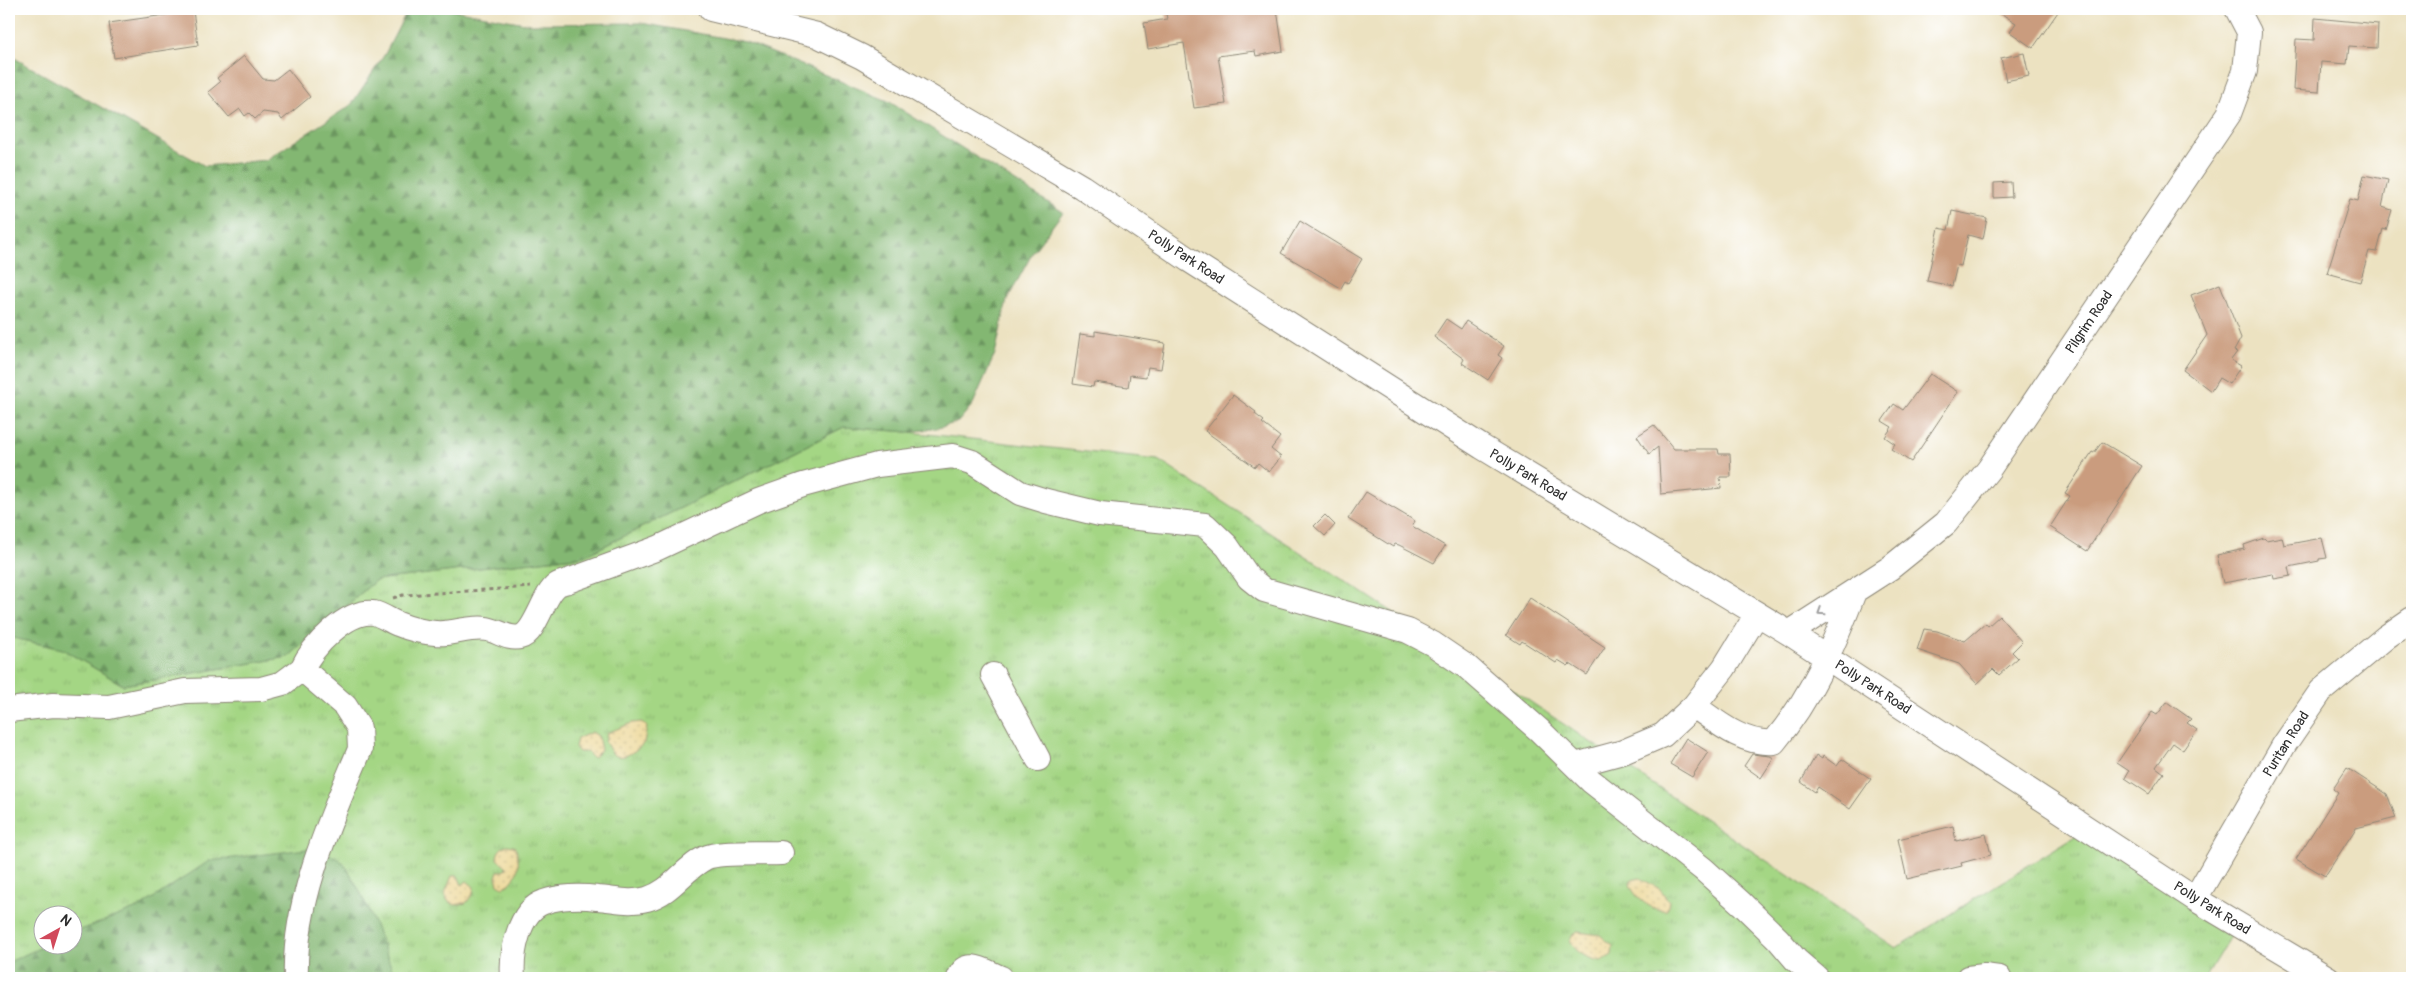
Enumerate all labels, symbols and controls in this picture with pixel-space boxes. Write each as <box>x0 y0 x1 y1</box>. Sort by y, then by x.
street label: Polly Park Road <box>1145 226 1227 288</box>
street label: Pilgrim Road <box>2062 287 2116 357</box>
street label: Polly Park Road <box>1486 445 1570 505</box>
one-way arrow <box>1818 606 1827 616</box>
street label: Polly Park Road <box>1832 656 1914 718</box>
street label: Puritan Road <box>2259 708 2313 780</box>
street label: Polly Park Road <box>2170 878 2254 938</box>
north arrow <box>32 904 82 954</box>
text: N <box>57 911 75 930</box>

